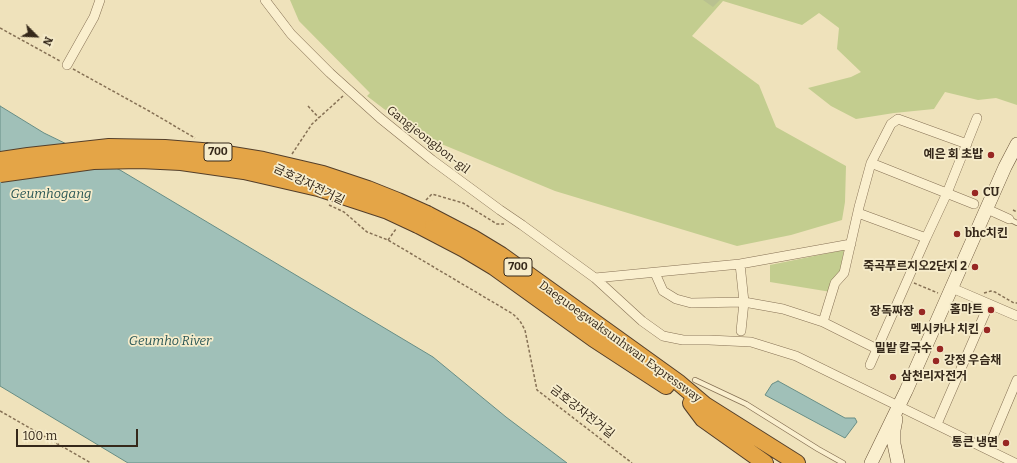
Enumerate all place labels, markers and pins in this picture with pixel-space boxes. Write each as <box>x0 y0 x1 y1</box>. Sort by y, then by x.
place label: 예은 회 초밥 <box>923 148 983 162</box>
marker: 예은 회 초밥 <box>986 150 996 160</box>
place label: CU <box>983 186 999 200</box>
marker: CU <box>970 188 980 198</box>
place label: bhc치킨 <box>965 227 1008 241</box>
marker: bhc치킨 <box>952 229 962 239</box>
place label: 죽곡푸르지오2단지 2 <box>863 260 967 274</box>
marker: 죽곡푸르지오2단지 2 <box>970 262 980 272</box>
place label: 홈마트 <box>950 303 983 317</box>
place label: 장독짜장 <box>870 305 914 319</box>
marker: 홈마트 <box>986 305 996 315</box>
marker: 장독짜장 <box>917 307 927 317</box>
place label: 멕시카나 치킨 <box>911 323 979 337</box>
marker: 멕시카나 치킨 <box>982 325 992 335</box>
place label: 밀밭 칼국수 <box>875 342 932 356</box>
marker: 밀밭 칼국수 <box>935 344 945 354</box>
place label: 강정 우슴채 <box>944 354 1001 368</box>
marker: 강정 우슴채 <box>931 356 941 366</box>
place label: 삼천리자전거 <box>901 370 967 384</box>
marker: 삼천리자전거 <box>888 372 898 382</box>
place label: 통큰 냉면 <box>952 436 998 450</box>
marker: 통큰 냉면 <box>1001 438 1011 448</box>

